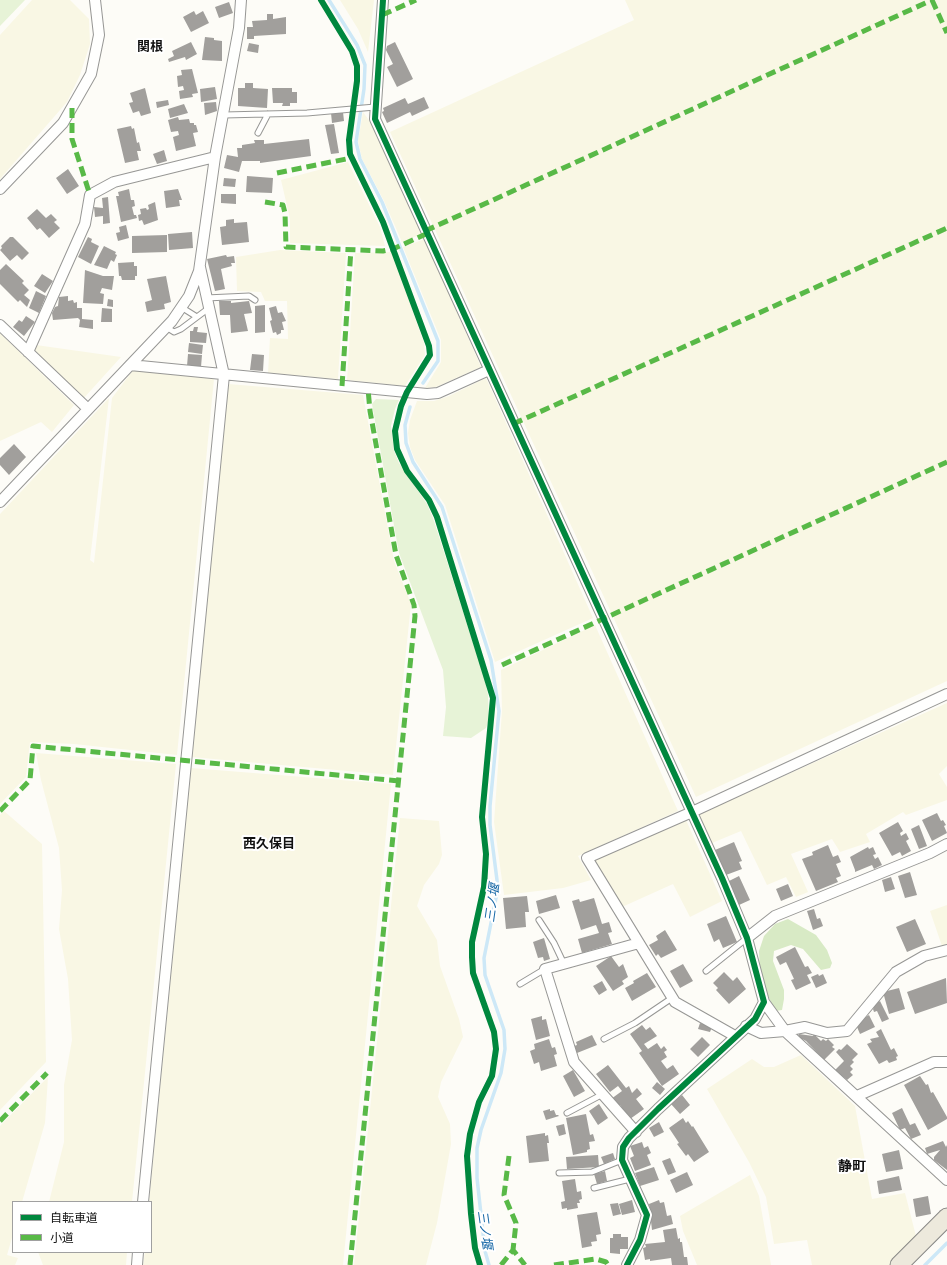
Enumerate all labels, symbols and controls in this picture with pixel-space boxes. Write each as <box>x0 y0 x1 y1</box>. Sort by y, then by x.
district label: 関根 <box>137 40 163 56</box>
district label: 西久保目 <box>243 837 295 853</box>
water label: 三ノ堰 <box>483 883 503 923</box>
district label: 静町 <box>838 1159 866 1175</box>
legend <box>12 1201 152 1253</box>
water label: 三ノ堰 <box>474 1210 494 1250</box>
text: 自転車道 <box>50 1211 98 1225</box>
text: 小道 <box>50 1231 74 1245</box>

